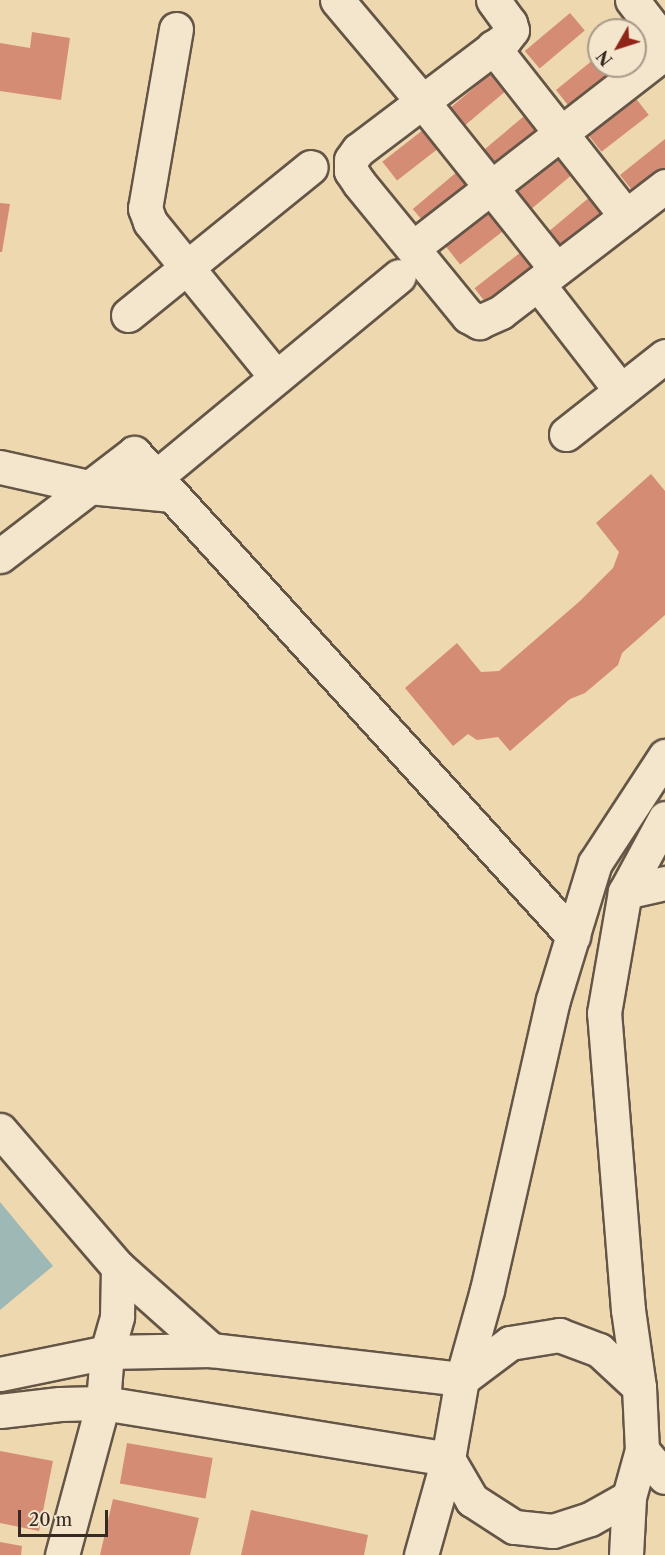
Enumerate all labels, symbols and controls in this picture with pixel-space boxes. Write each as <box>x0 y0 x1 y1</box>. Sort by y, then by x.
north arrow <box>587 18 647 78</box>
text: N <box>592 46 617 70</box>
scale bar <box>21 1498 111 1536</box>
text: 20 m <box>29 1509 72 1531</box>

